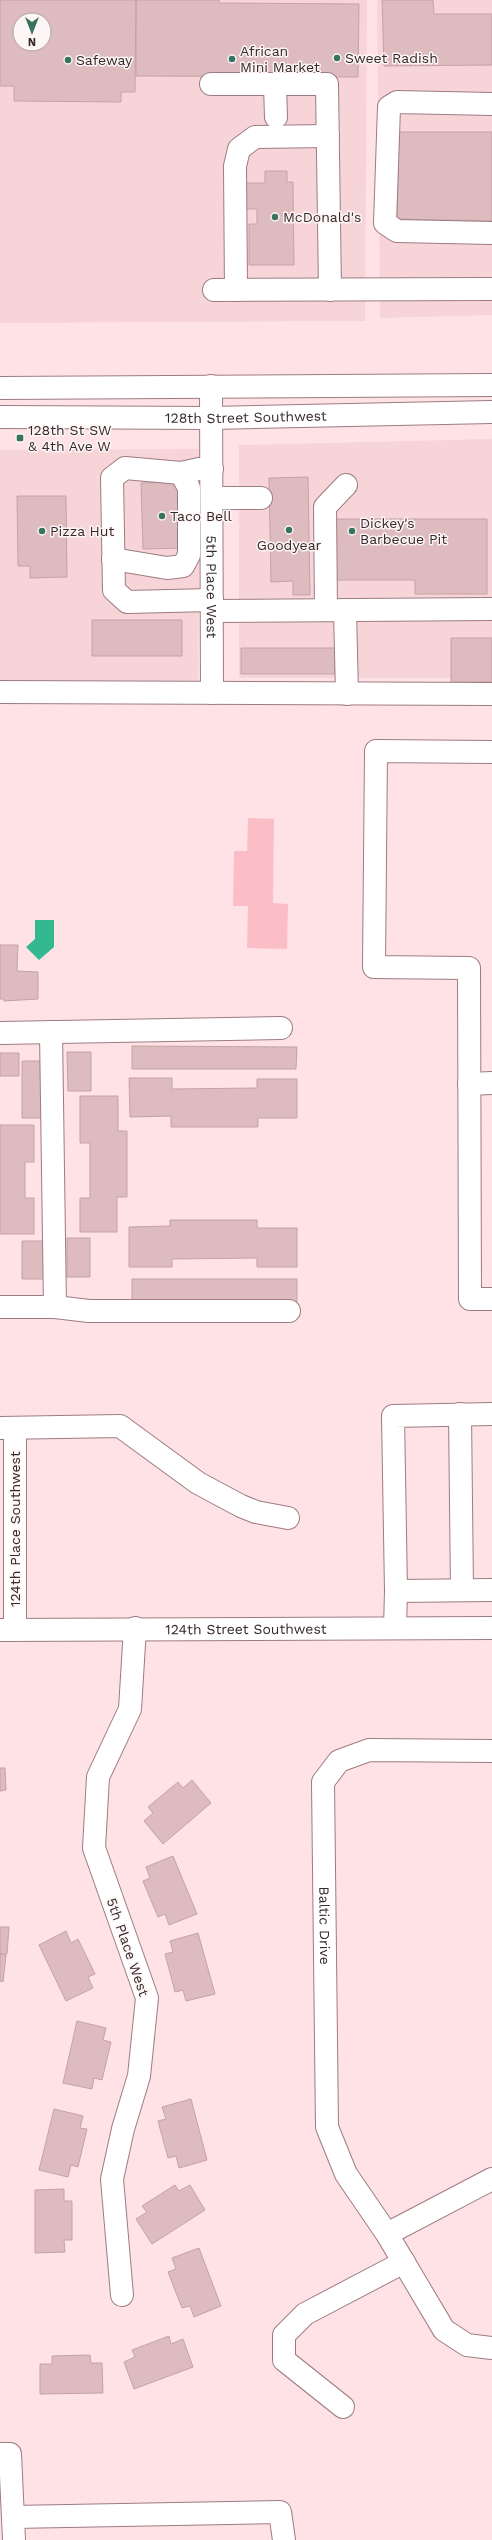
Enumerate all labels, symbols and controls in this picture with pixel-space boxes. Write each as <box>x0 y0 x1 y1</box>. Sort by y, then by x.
north arrow <box>12 12 52 52</box>
text: N <box>28 35 36 48</box>
place label: African Mini Market <box>240 43 320 75</box>
place label: Sweet Radish <box>345 50 438 66</box>
place label: Safeway <box>76 52 133 68</box>
marker: Sweet Radish <box>332 53 342 63</box>
marker: African Mini Market <box>227 54 237 64</box>
marker: Safeway <box>63 55 73 65</box>
place label: McDonald's <box>283 209 361 225</box>
marker: McDonald's <box>270 212 280 222</box>
street label: 128th Street Southwest <box>165 408 327 426</box>
place label: 128th St SW & 4th Ave W <box>28 422 112 454</box>
marker: 128th St SW & 4th Ave W <box>15 433 25 443</box>
place label: Taco Bell <box>170 508 232 524</box>
marker: Taco Bell <box>157 511 167 521</box>
place label: Dickey's Barbecue Pit <box>360 515 447 547</box>
place label: Pizza Hut <box>50 523 114 539</box>
marker: Goodyear <box>284 525 294 535</box>
marker: Pizza Hut <box>37 526 47 536</box>
marker: Dickey's Barbecue Pit <box>347 526 357 536</box>
street label: 5th Place West <box>203 535 220 639</box>
place label: Goodyear <box>257 537 322 553</box>
street label: 124th Place Southwest <box>7 1451 23 1607</box>
street label: 124th Street Southwest <box>165 1621 327 1637</box>
street label: Baltic Drive <box>316 1886 333 1965</box>
street label: 5th Place West <box>104 1896 152 1998</box>

